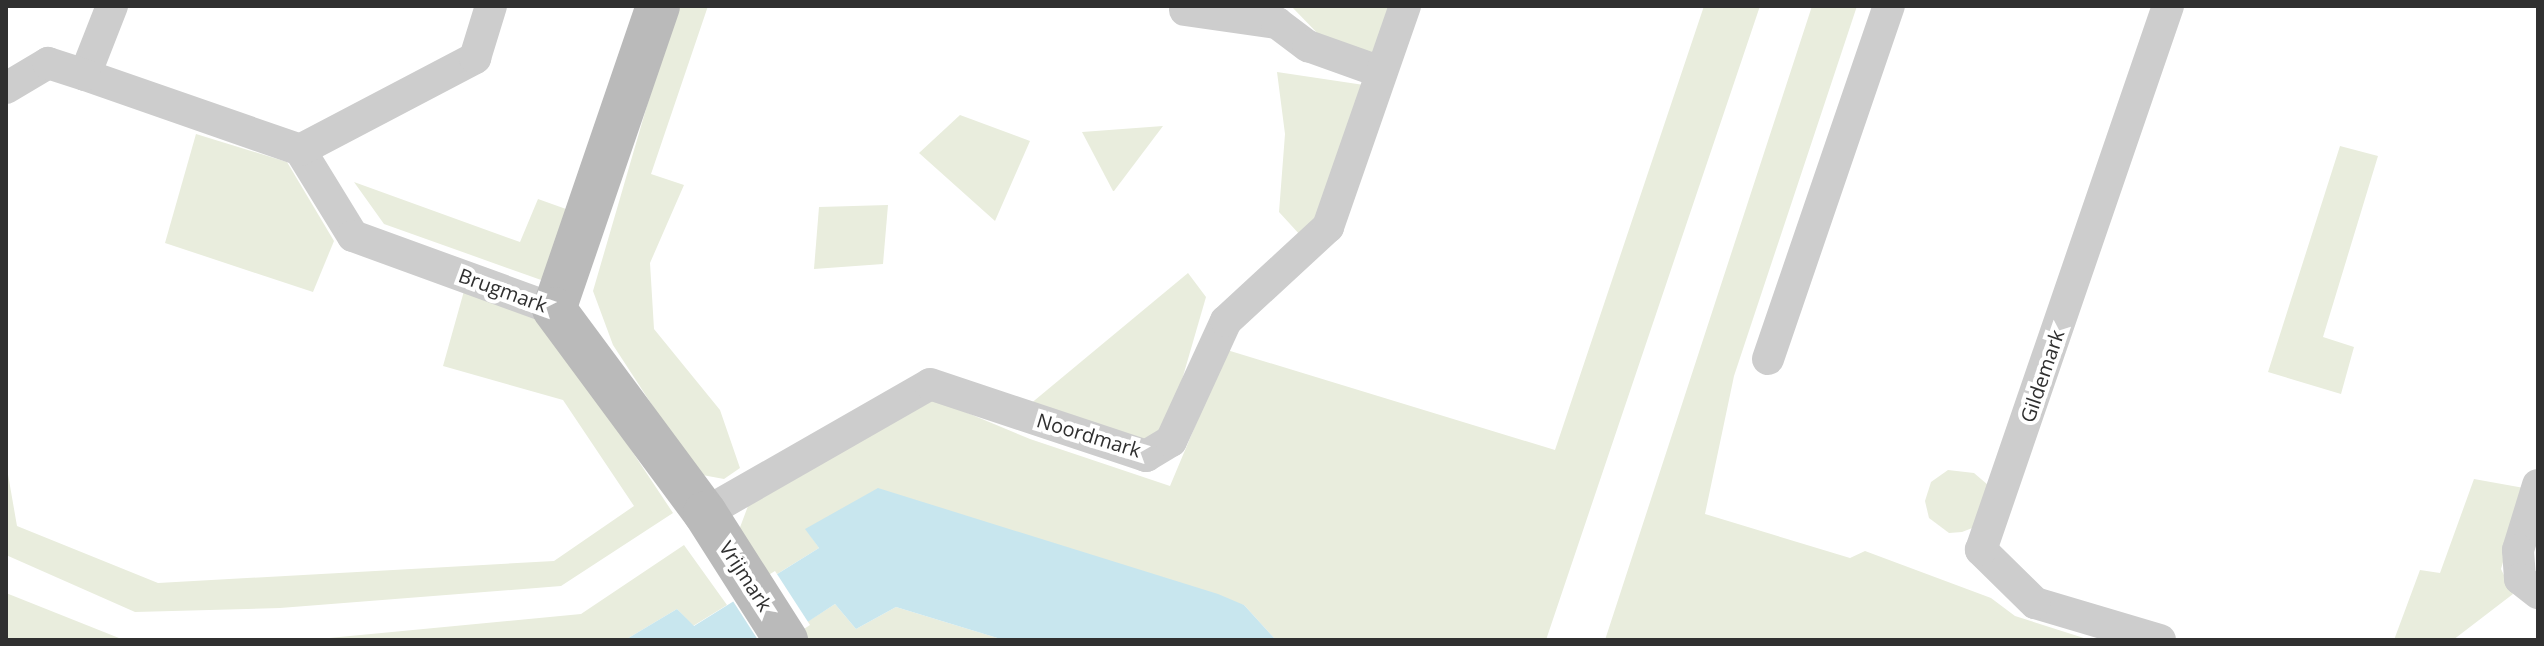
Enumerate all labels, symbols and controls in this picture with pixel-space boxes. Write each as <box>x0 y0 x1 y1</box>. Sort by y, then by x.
street label: Brugmark <box>455 263 551 317</box>
street label: Gildemark <box>2015 327 2069 425</box>
street label: Noordmark <box>1034 408 1144 462</box>
street label: Vrijmark <box>715 537 777 615</box>

